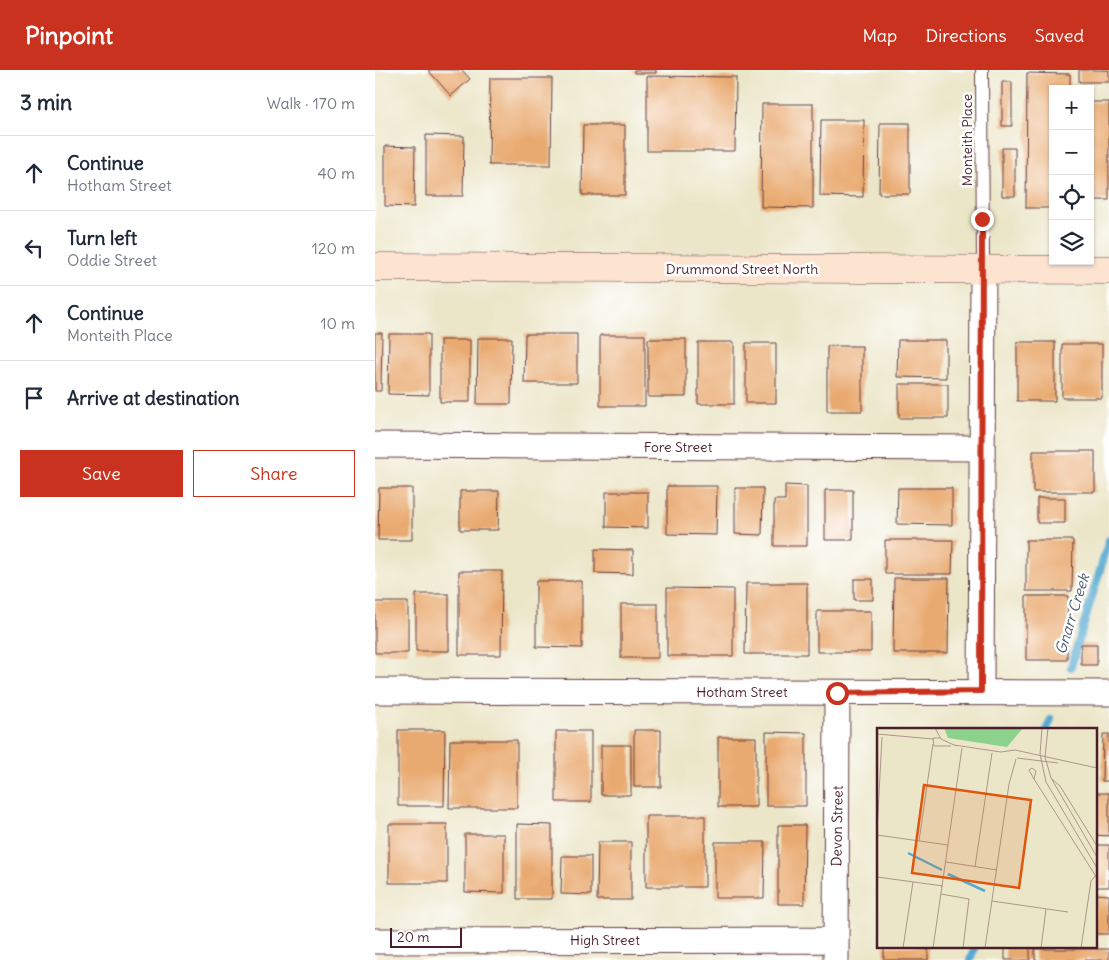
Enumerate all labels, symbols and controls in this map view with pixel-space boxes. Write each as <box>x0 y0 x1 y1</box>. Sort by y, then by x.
text: Pinpoint <box>25 20 113 50</box>
text: Map <box>862 24 897 47</box>
text: Directions <box>925 24 1007 47</box>
text: Saved <box>1035 24 1084 47</box>
map controls <box>1049 85 1094 265</box>
button: + <box>1049 85 1094 130</box>
text: 3 min <box>20 89 72 116</box>
text: Walk · 170 m <box>266 93 355 113</box>
street label: Monteith Place <box>958 94 976 186</box>
button: − <box>1049 130 1094 175</box>
text: Continue <box>67 151 144 175</box>
icon: ahead <box>20 159 48 187</box>
text: 40 m <box>317 163 355 183</box>
text: Hotham Street <box>67 175 172 195</box>
button: locate <box>1049 175 1094 220</box>
route end <box>971 208 994 231</box>
button: layers <box>1049 220 1094 265</box>
text: Turn left <box>67 226 137 250</box>
icon: left <box>20 234 48 262</box>
text: 120 m <box>312 238 355 258</box>
text: Oddie Street <box>67 250 157 270</box>
street label: Drummond Street North <box>666 260 818 278</box>
text: Continue <box>67 301 144 325</box>
icon: ahead <box>20 309 48 337</box>
text: 10 m <box>320 313 355 333</box>
text: Monteith Place <box>67 325 173 345</box>
icon: arrive <box>20 384 48 412</box>
text: Arrive at destination <box>67 386 240 410</box>
street label: Fore Street <box>644 438 713 456</box>
button: Save <box>20 450 183 497</box>
button: Share <box>193 450 355 497</box>
water label: Gnarr Creek <box>1051 570 1094 657</box>
route start <box>826 682 849 705</box>
street label: Hotham Street <box>696 683 788 701</box>
inset map <box>877 728 1097 948</box>
street label: Devon Street <box>827 785 847 867</box>
scale bar <box>390 925 463 948</box>
text: 20 m <box>397 928 430 946</box>
street label: High Street <box>570 931 640 949</box>

